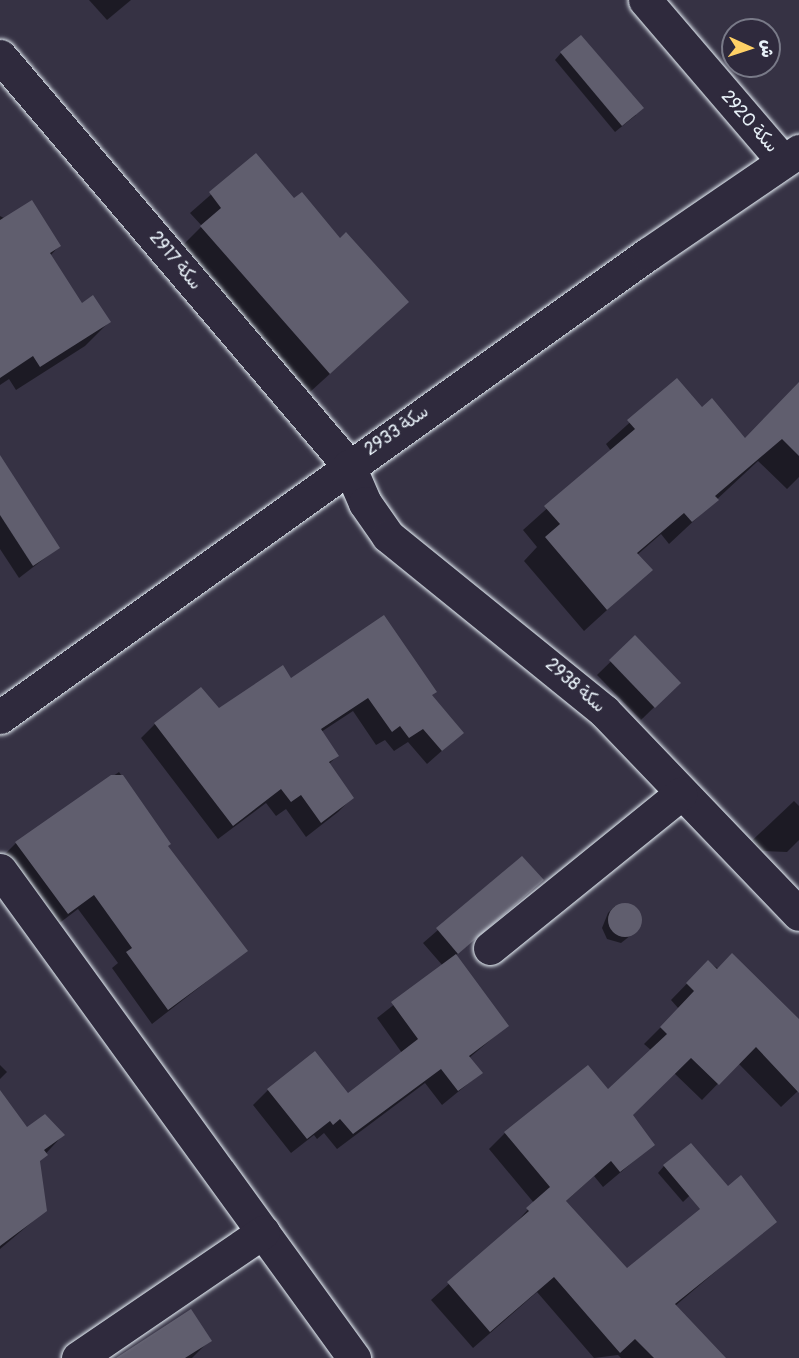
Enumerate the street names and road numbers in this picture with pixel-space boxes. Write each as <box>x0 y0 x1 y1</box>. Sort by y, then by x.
street label: سكة 2920 <box>716 86 782 158</box>
street label: سكة 2917 <box>144 227 206 295</box>
street label: سكة 2933 <box>361 401 433 461</box>
street label: سكة 2938 <box>541 654 609 718</box>

